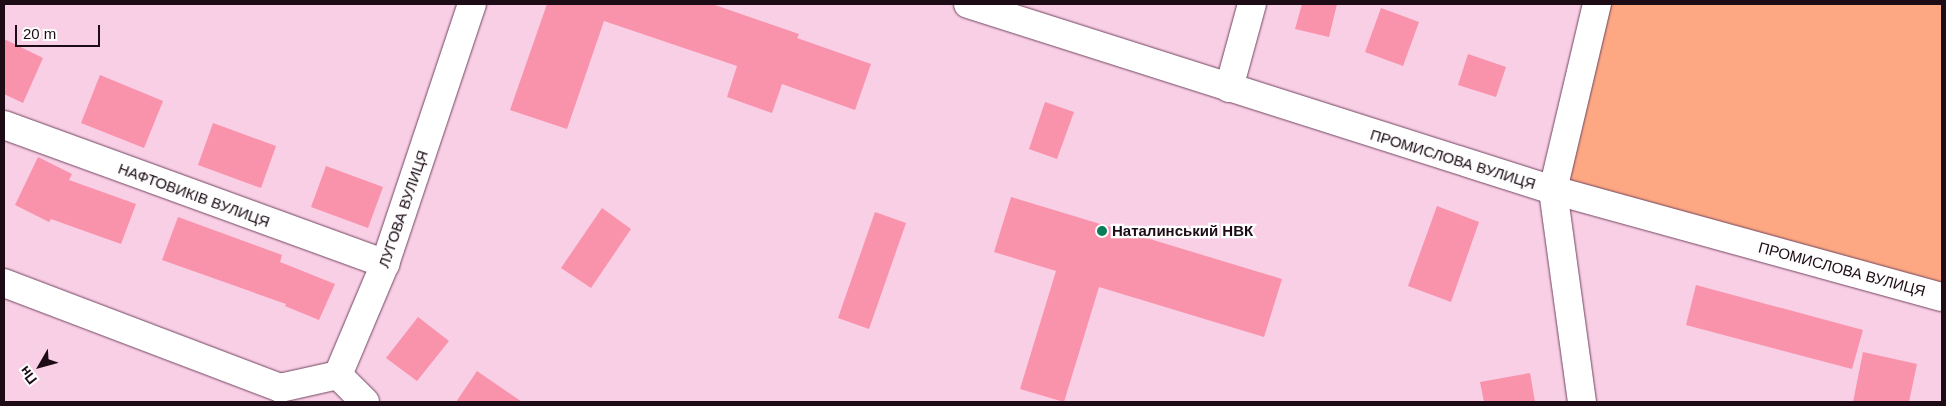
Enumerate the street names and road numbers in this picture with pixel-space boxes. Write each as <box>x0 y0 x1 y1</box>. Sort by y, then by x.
street label: ПРОМИСЛОВА ВУЛИЦЯ <box>1368 125 1538 193</box>
street label: ЛУГОВА ВУЛИЦЯ <box>374 148 432 270</box>
street label: НАФТОВИКІВ ВУЛИЦЯ <box>116 159 272 231</box>
street label: ПРОМИСЛОВА ВУЛИЦЯ <box>1757 238 1927 300</box>

